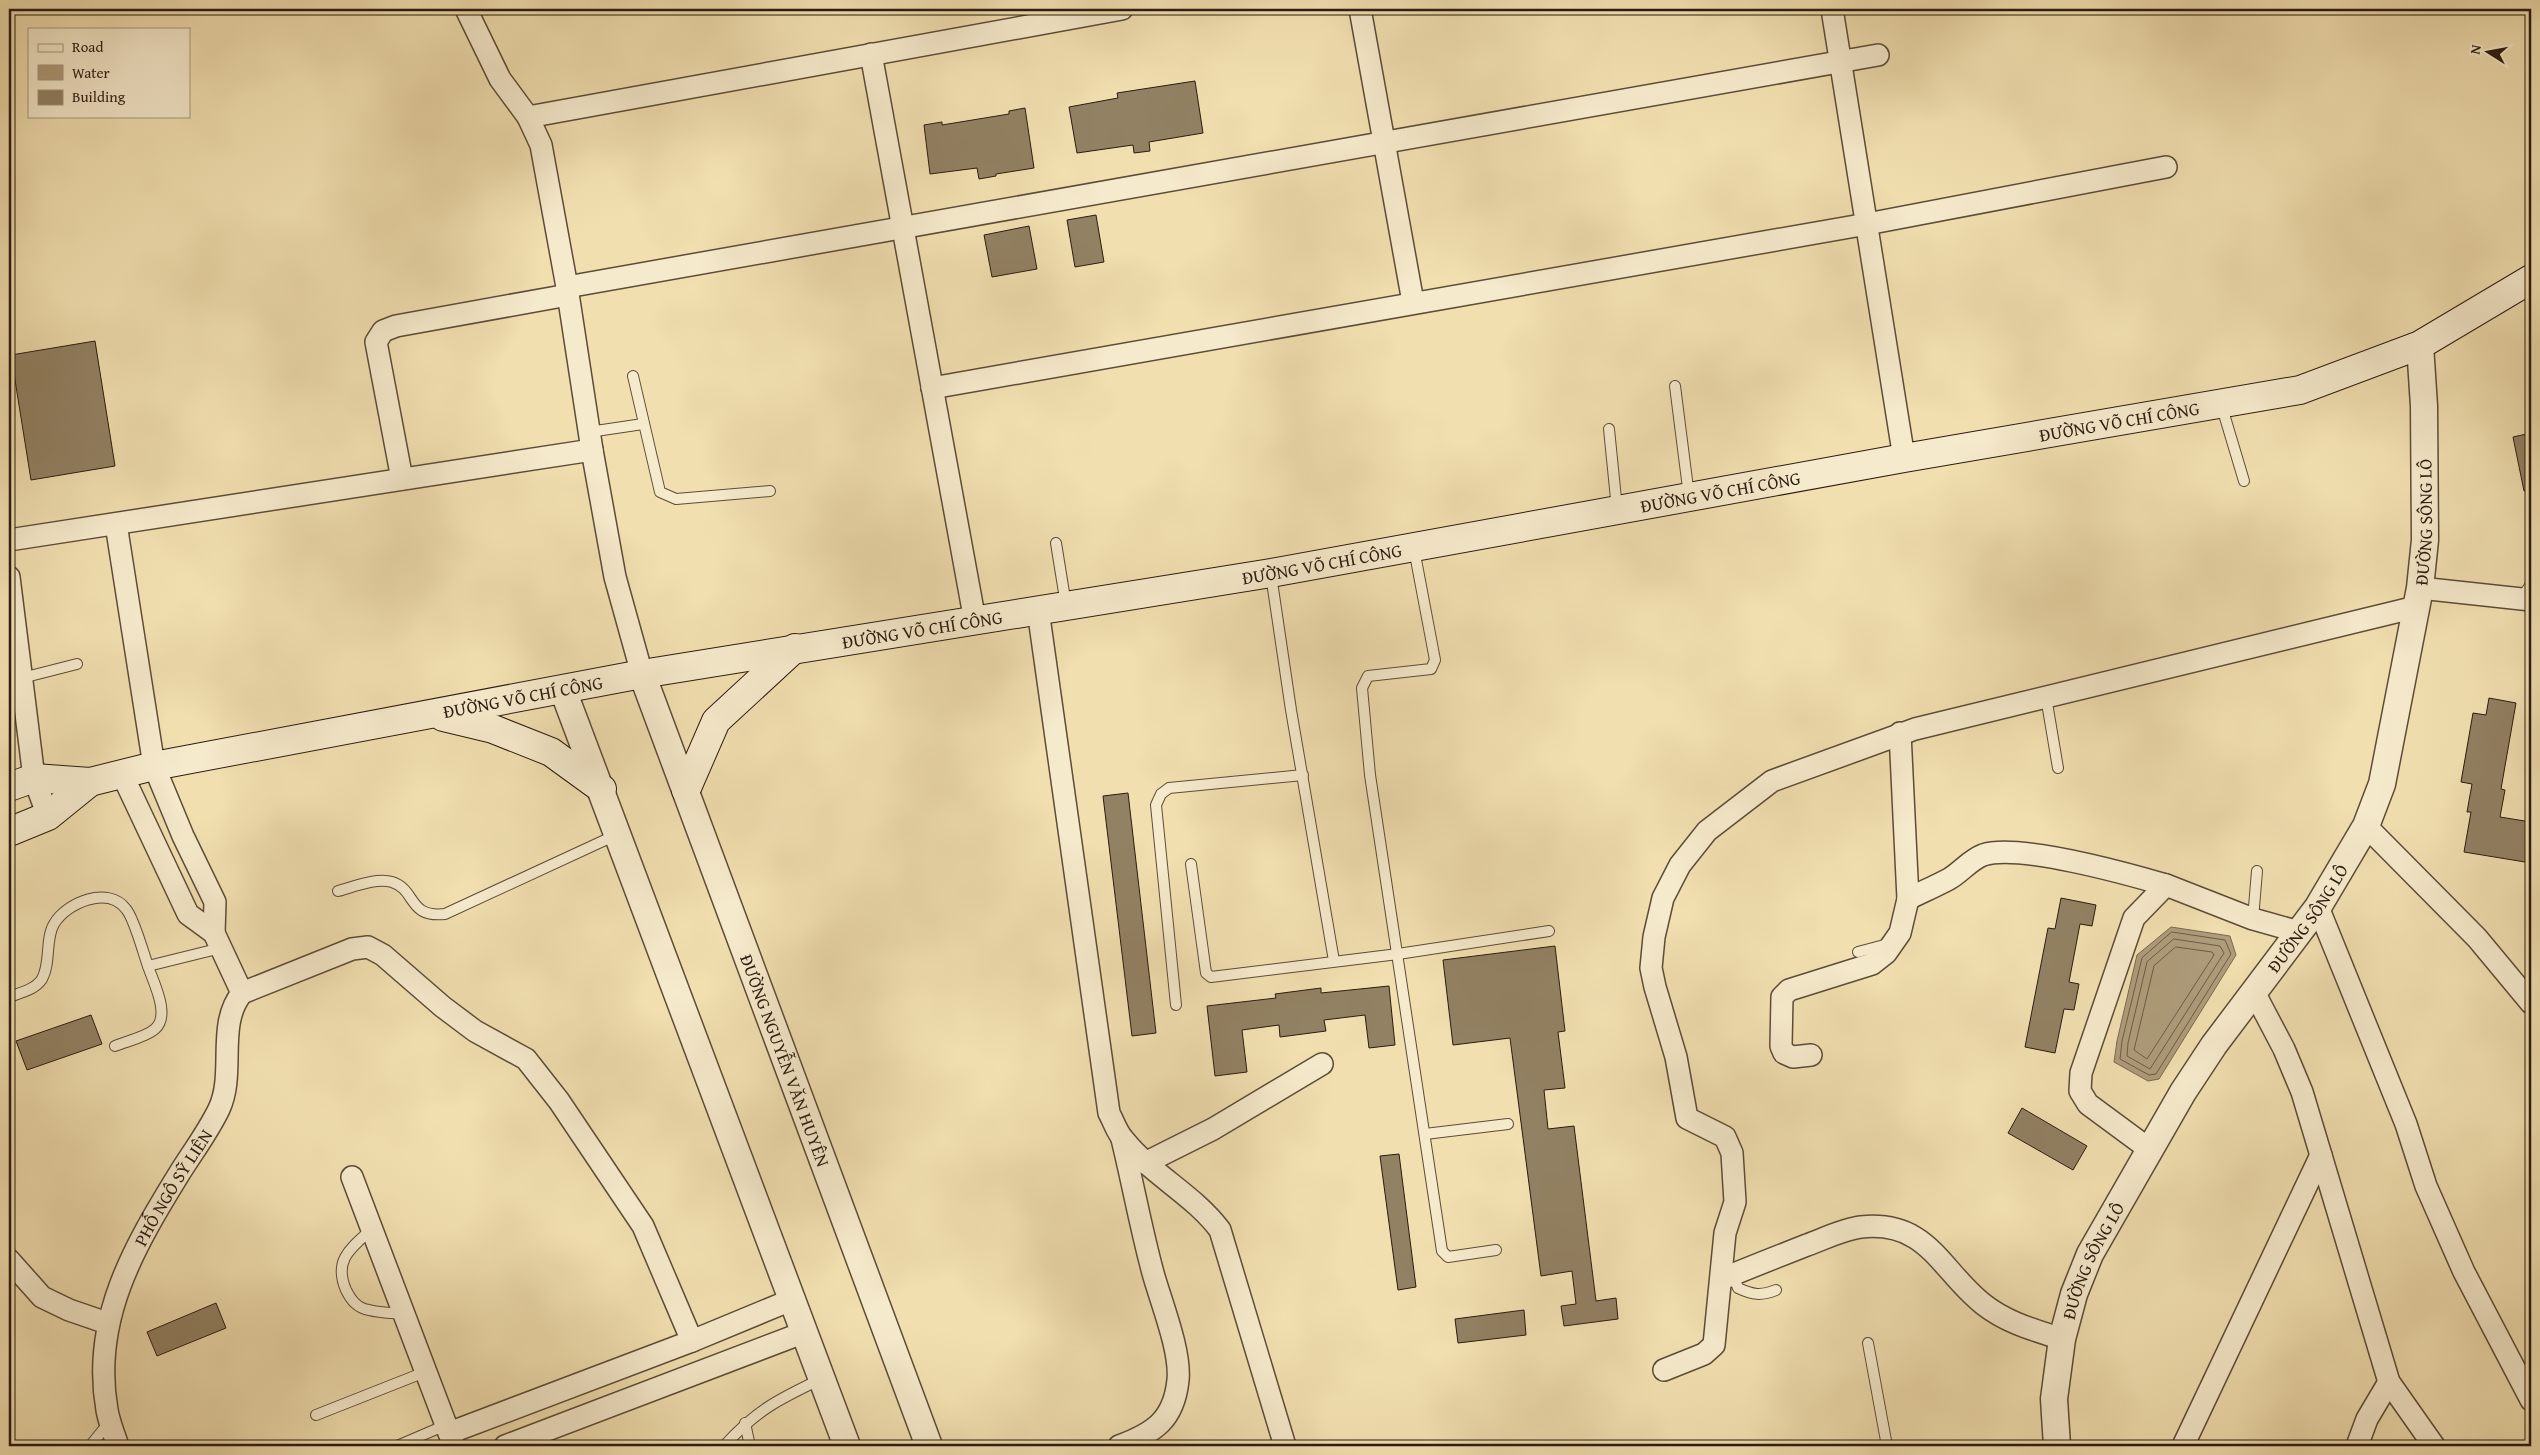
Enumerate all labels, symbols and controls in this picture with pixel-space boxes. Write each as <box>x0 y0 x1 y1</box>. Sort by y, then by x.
legend <box>28 28 190 118</box>
north arrow <box>2462 28 2512 78</box>
text: Road <box>72 36 103 57</box>
text: N <box>2465 42 2486 56</box>
text: Water <box>72 62 110 83</box>
text: Building <box>72 86 126 107</box>
street label: ĐƯỜNG VÕ CHÍ CÔNG <box>2037 394 2202 448</box>
street label: ĐƯỜNG SÔNG LÔ <box>2407 459 2439 587</box>
street label: ĐƯỜNG VÕ CHÍ CÔNG <box>1638 464 1803 519</box>
street label: ĐƯỜNG VÕ CHÍ CÔNG <box>1240 536 1404 591</box>
street label: ĐƯỜNG VÕ CHÍ CÔNG <box>840 603 1005 655</box>
street label: ĐƯỜNG VÕ CHÍ CÔNG <box>441 668 605 725</box>
street label: ĐƯỜNG SÔNG LÔ <box>2260 859 2354 978</box>
street label: ĐƯỜNG NGUYỄN VĂN HUYÊN <box>734 950 837 1170</box>
street label: PHỐ NGÔ SỸ LIÊN <box>127 1123 219 1250</box>
street label: ĐƯỜNG SÔNG LÔ <box>2054 1197 2131 1322</box>

